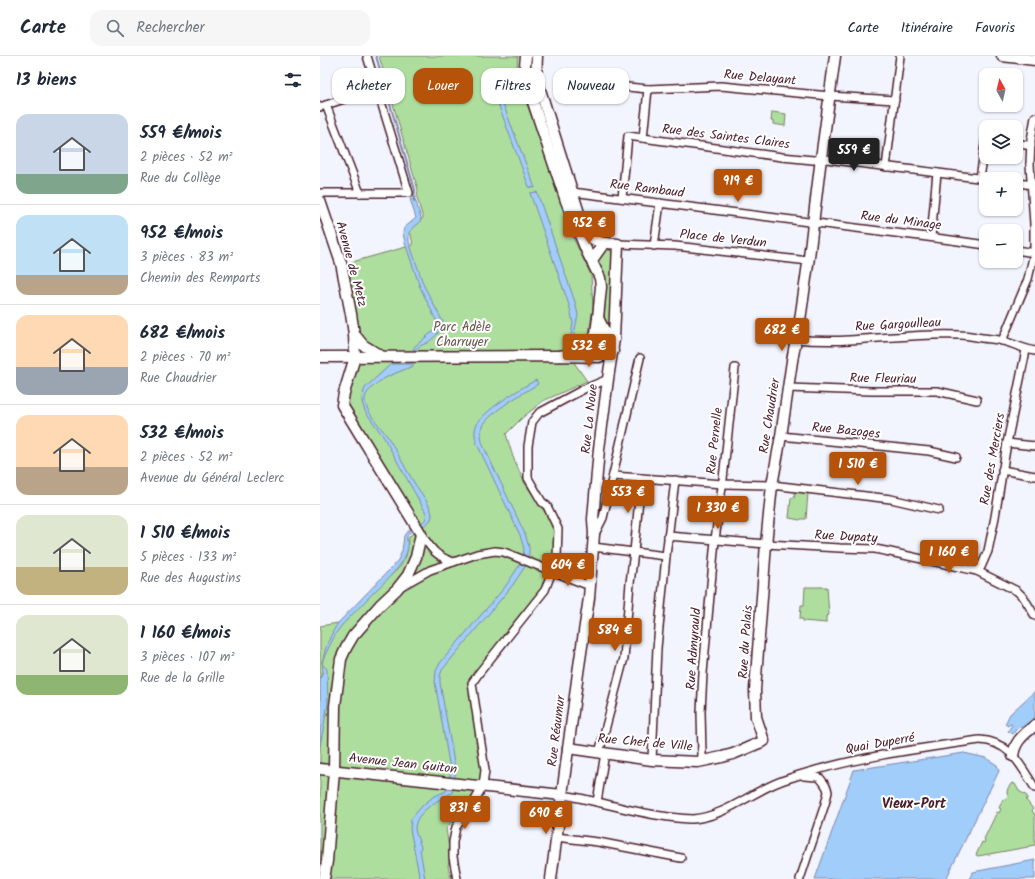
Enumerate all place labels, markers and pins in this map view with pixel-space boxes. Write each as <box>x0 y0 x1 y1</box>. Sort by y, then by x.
pin: 559 € <box>826 138 882 172</box>
pin: 919 € <box>710 169 766 203</box>
pin: 952 € <box>561 211 617 245</box>
pin: 682 € <box>754 318 810 352</box>
pin: 532 € <box>561 334 617 368</box>
pin: 1 510 € <box>821 452 895 486</box>
pin: 553 € <box>600 480 656 514</box>
pin: 1 330 € <box>681 496 755 530</box>
pin: 1 160 € <box>912 540 986 574</box>
pin: 604 € <box>540 553 596 587</box>
pin: 584 € <box>587 618 643 652</box>
pin: 831 € <box>437 796 493 830</box>
pin: 690 € <box>518 801 574 835</box>

